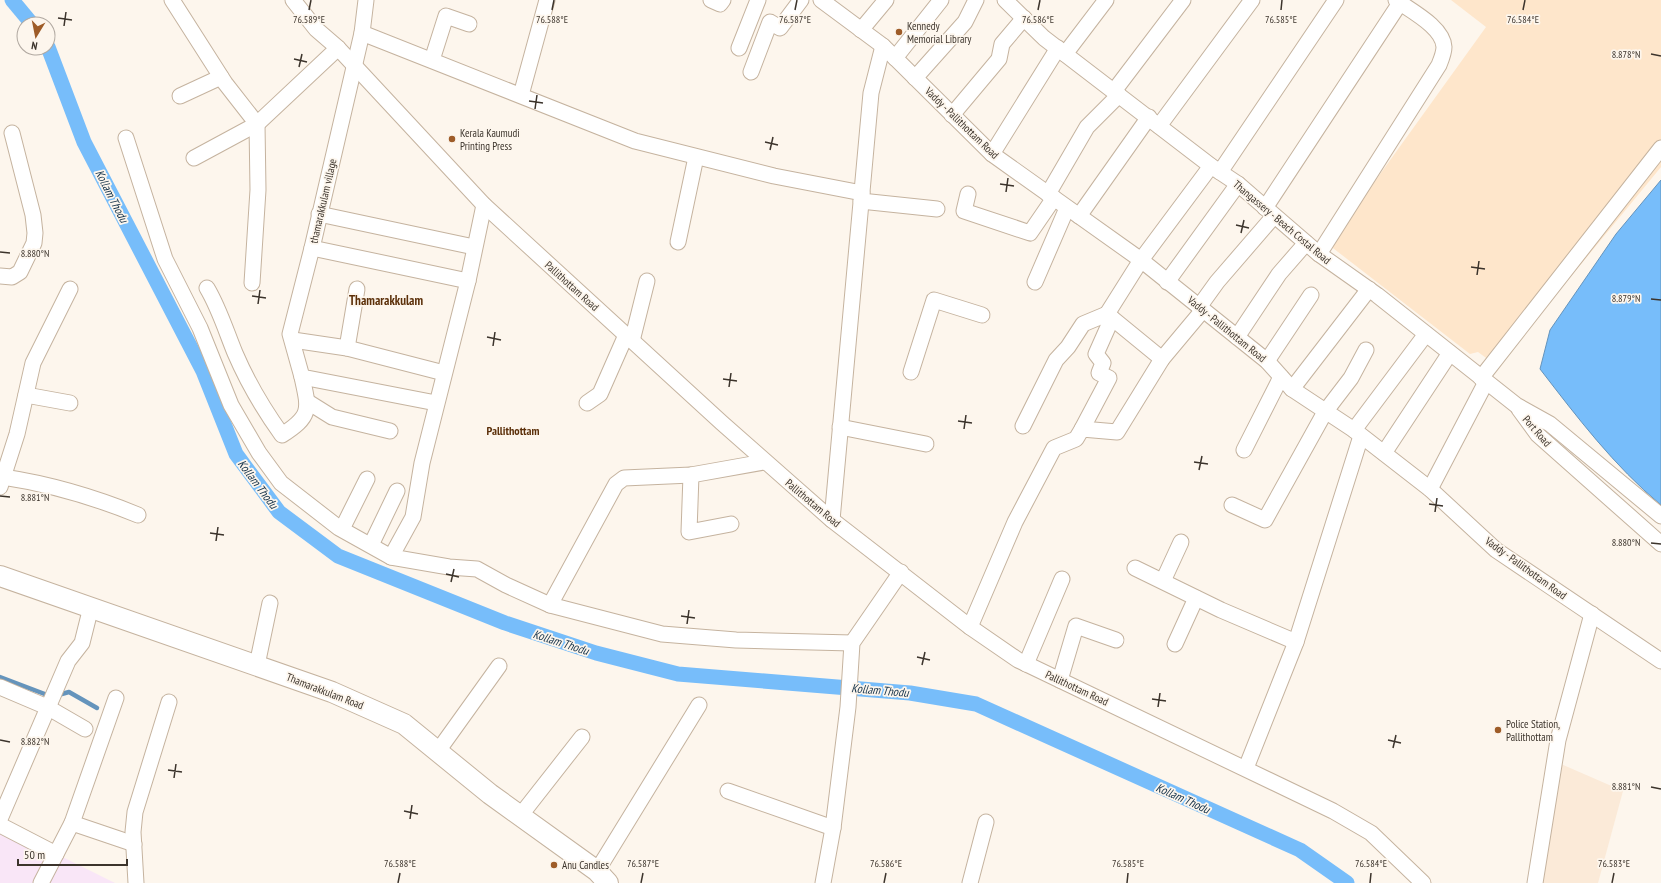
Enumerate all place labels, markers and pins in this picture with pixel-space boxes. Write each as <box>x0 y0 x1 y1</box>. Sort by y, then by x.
place label: Kennedy Memorial Library <box>907 19 972 46</box>
marker: Kennedy Memorial Library <box>894 27 904 37</box>
place label: Kerala Kaumudi Printing Press <box>460 126 520 153</box>
marker: Kerala Kaumudi Printing Press <box>447 134 457 144</box>
place label: Police Station, Pallithottam <box>1506 717 1560 744</box>
marker: Police Station, Pallithottam <box>1493 725 1503 735</box>
place label: Anu Candles <box>562 858 609 872</box>
marker: Anu Candles <box>549 860 559 870</box>

